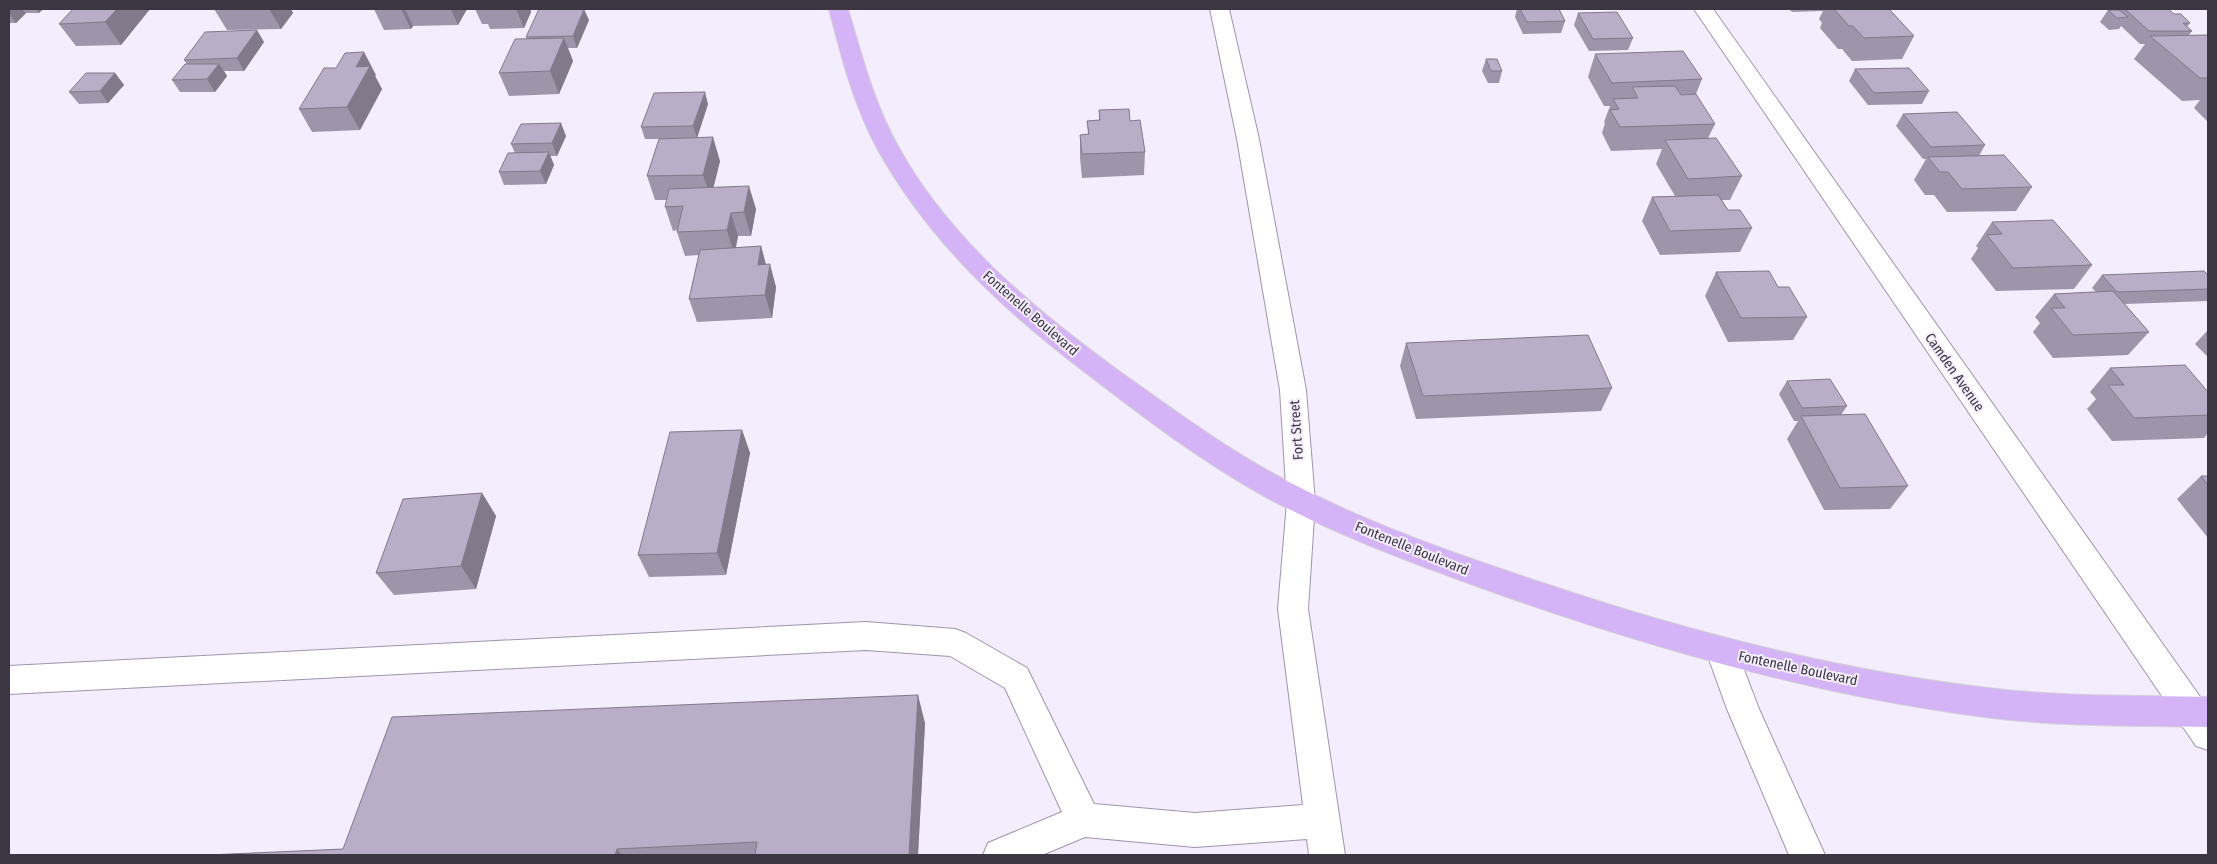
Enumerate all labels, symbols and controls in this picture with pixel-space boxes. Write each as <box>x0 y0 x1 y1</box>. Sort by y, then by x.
street label: Fontenelle Boulevard <box>979 267 1082 360</box>
street label: Camden Avenue <box>1921 330 1988 415</box>
street label: Fort Street <box>1286 399 1307 461</box>
street label: Fontenelle Boulevard <box>1352 518 1471 579</box>
street label: Fontenelle Boulevard <box>1737 648 1859 689</box>

